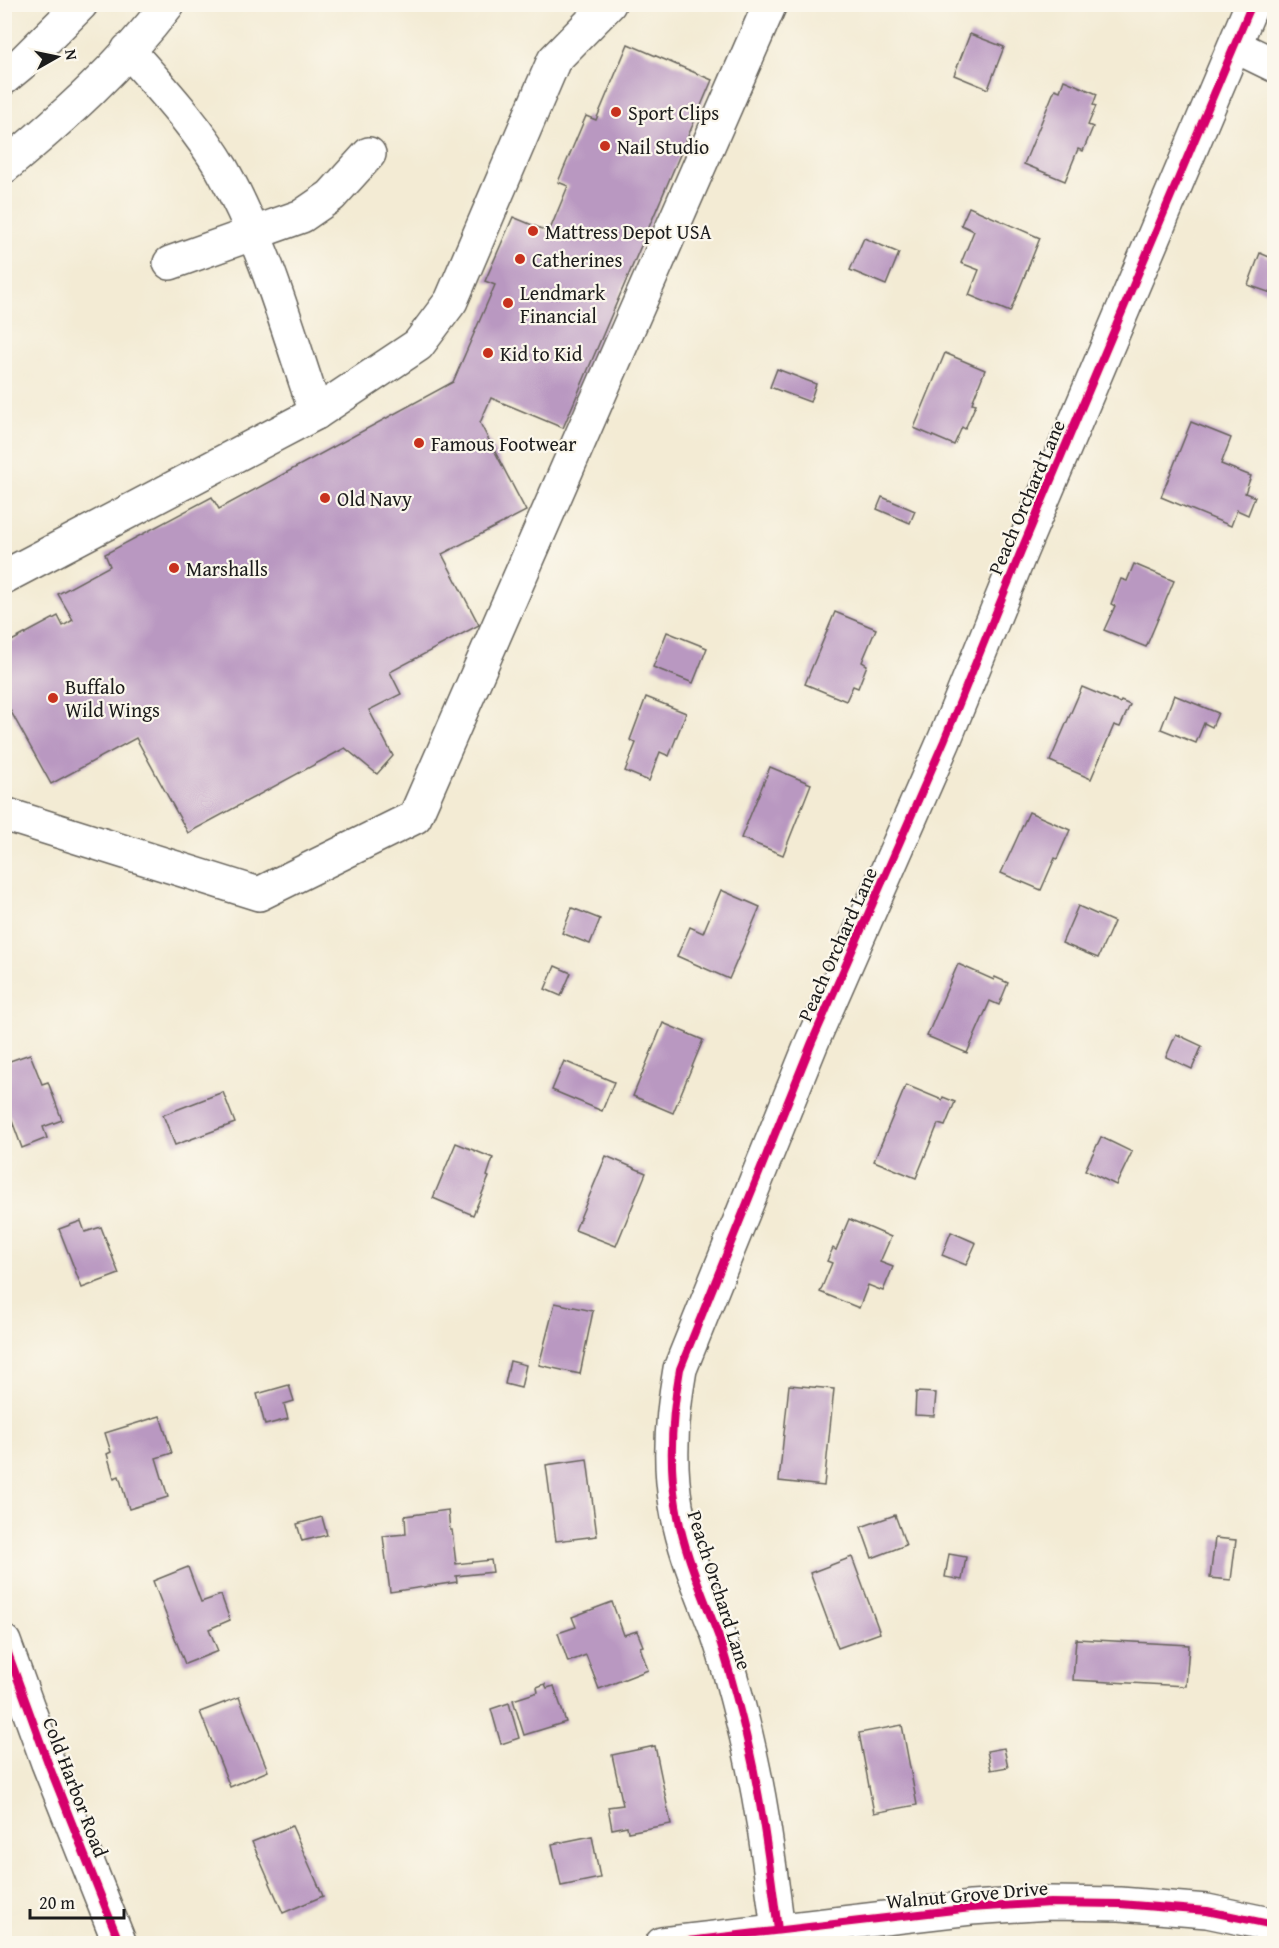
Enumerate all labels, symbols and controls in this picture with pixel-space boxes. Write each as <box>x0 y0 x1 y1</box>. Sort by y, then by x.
north arrow <box>27 27 87 87</box>
text: N <box>59 47 85 62</box>
place label: Sport Clips <box>628 98 719 127</box>
marker: Sport Clips <box>609 105 623 119</box>
place label: Nail Studio <box>617 132 709 161</box>
marker: Nail Studio <box>598 139 612 153</box>
place label: Mattress Depot USA <box>545 217 712 246</box>
marker: Mattress Depot USA <box>526 224 540 238</box>
place label: Catherines <box>532 245 622 274</box>
marker: Catherines <box>513 252 527 266</box>
place label: Lendmark Financial <box>520 278 606 330</box>
marker: Lendmark Financial <box>501 296 515 310</box>
place label: Kid to Kid <box>500 339 583 368</box>
marker: Kid to Kid <box>481 346 495 360</box>
street label: Peach Orchard Lane <box>980 415 1072 579</box>
place label: Famous Footwear <box>431 429 576 458</box>
marker: Famous Footwear <box>412 436 426 450</box>
place label: Old Navy <box>337 484 412 513</box>
marker: Old Navy <box>318 491 332 505</box>
place label: Marshalls <box>186 554 268 583</box>
marker: Marshalls <box>167 561 181 575</box>
place label: Buffalo Wild Wings <box>65 672 160 724</box>
marker: Buffalo Wild Wings <box>46 691 60 705</box>
street label: Peach Orchard Lane <box>790 862 884 1026</box>
street label: Peach Orchard Lane <box>681 1507 759 1673</box>
street label: Cold Harbor Road <box>36 1713 116 1861</box>
street label: Walnut Grove Drive <box>885 1872 1049 1916</box>
scale bar <box>30 1882 124 1920</box>
text: 20 m <box>39 1889 75 1916</box>

